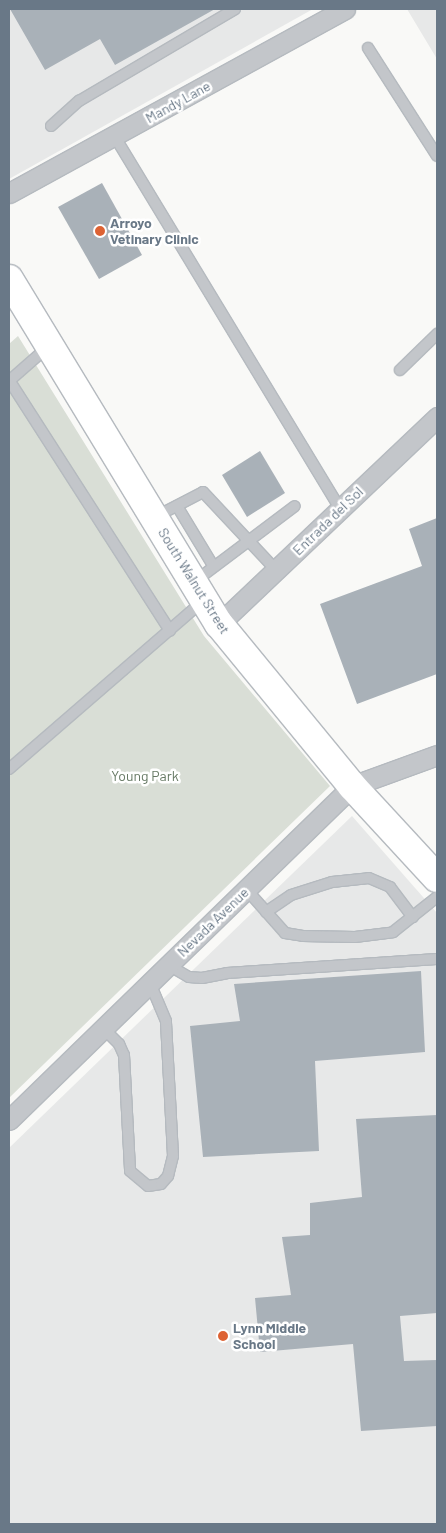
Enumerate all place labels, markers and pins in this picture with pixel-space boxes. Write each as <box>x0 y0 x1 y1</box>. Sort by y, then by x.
place label: Arroyo Vetinary Clinic <box>110 215 199 248</box>
marker: Arroyo Vetinary Clinic <box>94 225 106 237</box>
place label: Lynn Middle School <box>233 1320 306 1352</box>
marker: Lynn Middle School <box>217 1330 229 1342</box>

